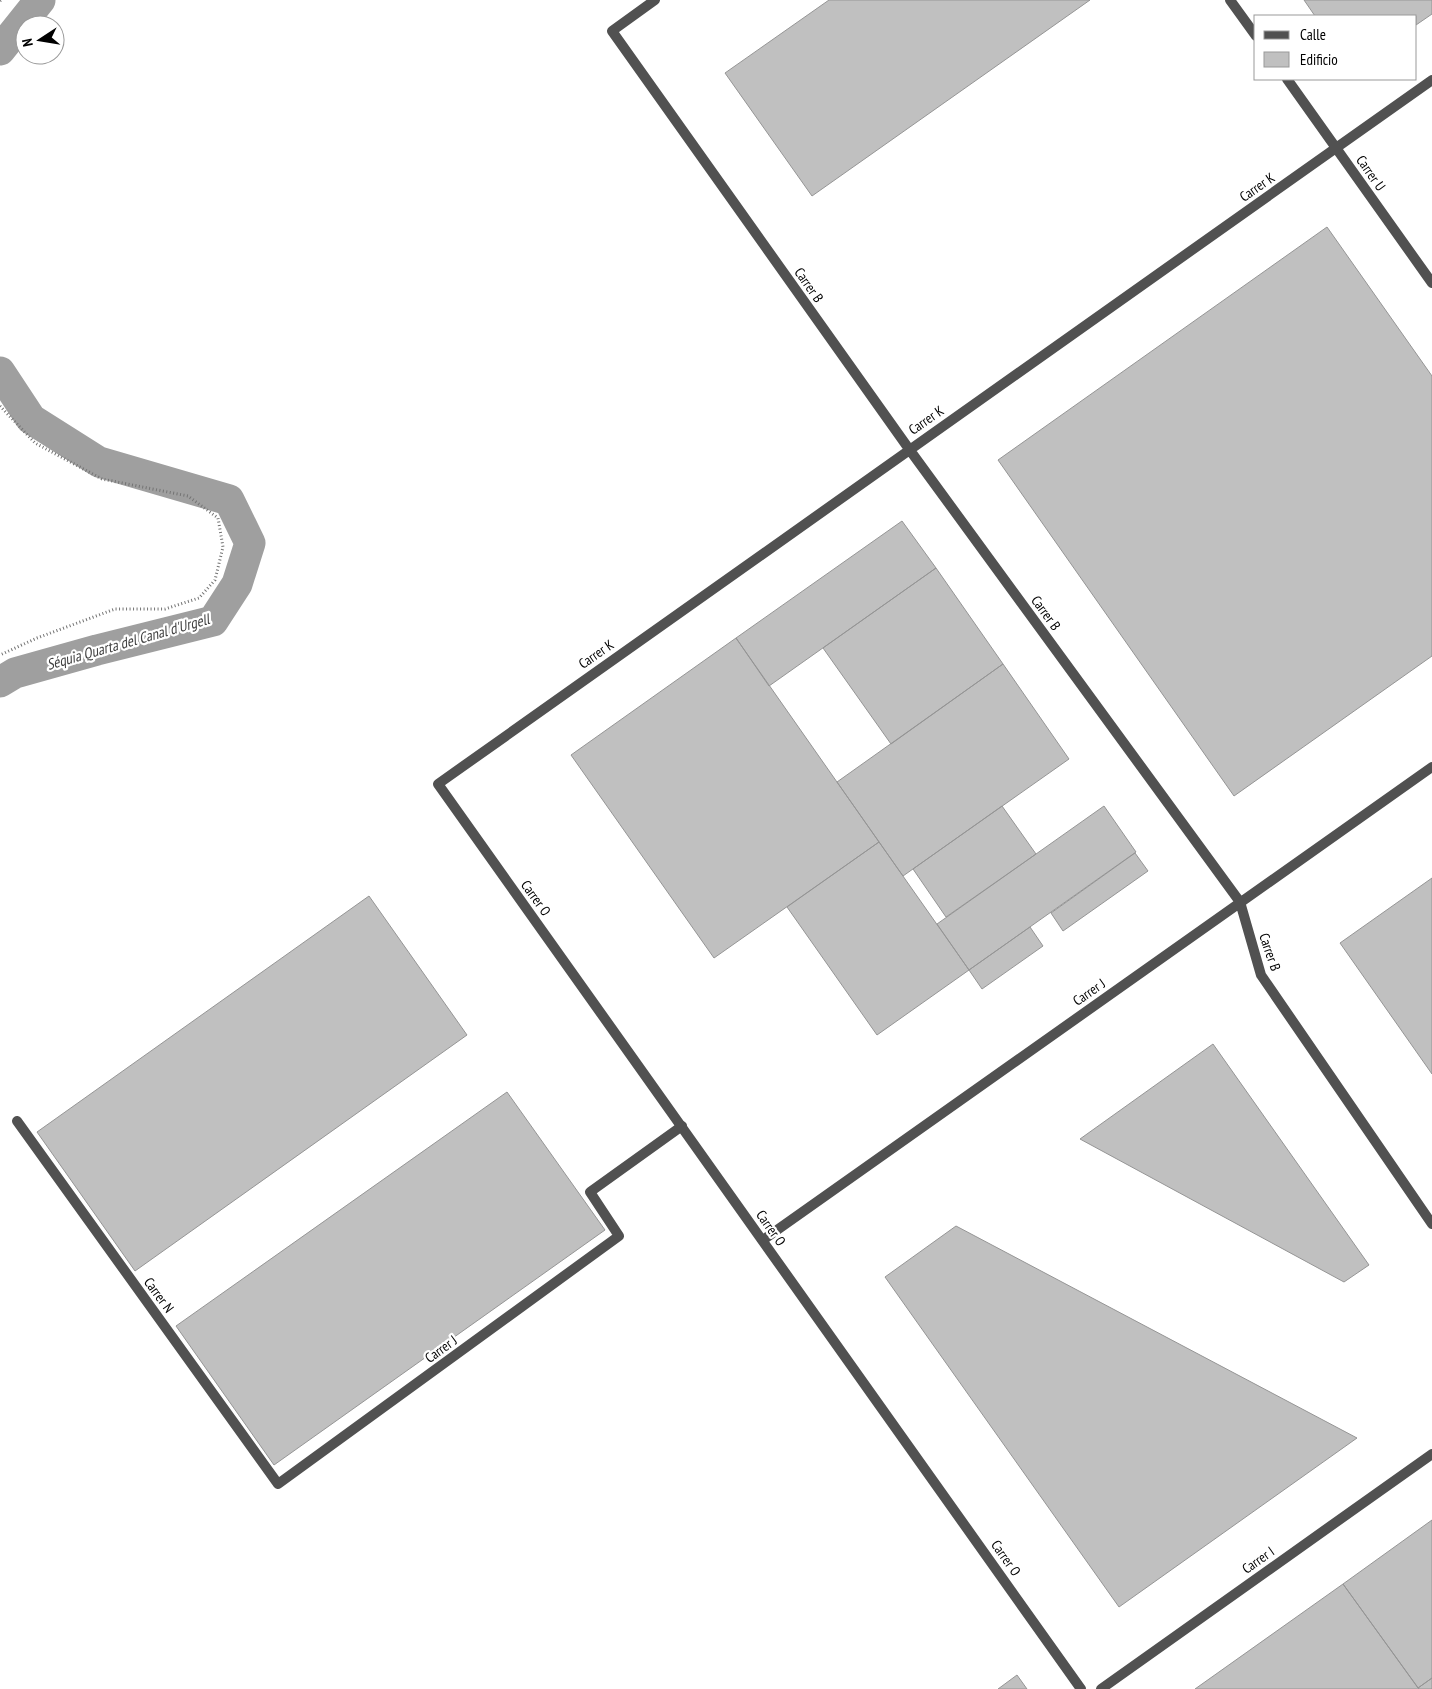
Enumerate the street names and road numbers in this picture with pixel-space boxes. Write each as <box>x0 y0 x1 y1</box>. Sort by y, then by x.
street label: Carrer U <box>1352 152 1390 194</box>
street label: Carrer K <box>1236 168 1278 206</box>
street label: Carrer B <box>791 264 827 306</box>
street label: Carrer K <box>905 401 947 439</box>
street label: Carrer B <box>1027 592 1065 634</box>
street label: Carrer K <box>575 635 617 673</box>
street label: Carrer O <box>517 877 555 920</box>
street label: Carrer B <box>1255 931 1285 973</box>
street label: Carrer J <box>1069 974 1109 1010</box>
street label: Carrer O <box>752 1207 790 1250</box>
street label: Carrer N <box>140 1274 178 1316</box>
street label: Carrer J <box>421 1331 461 1367</box>
street label: Carrer O <box>987 1537 1025 1580</box>
street label: Carrer I <box>1238 1542 1278 1578</box>

